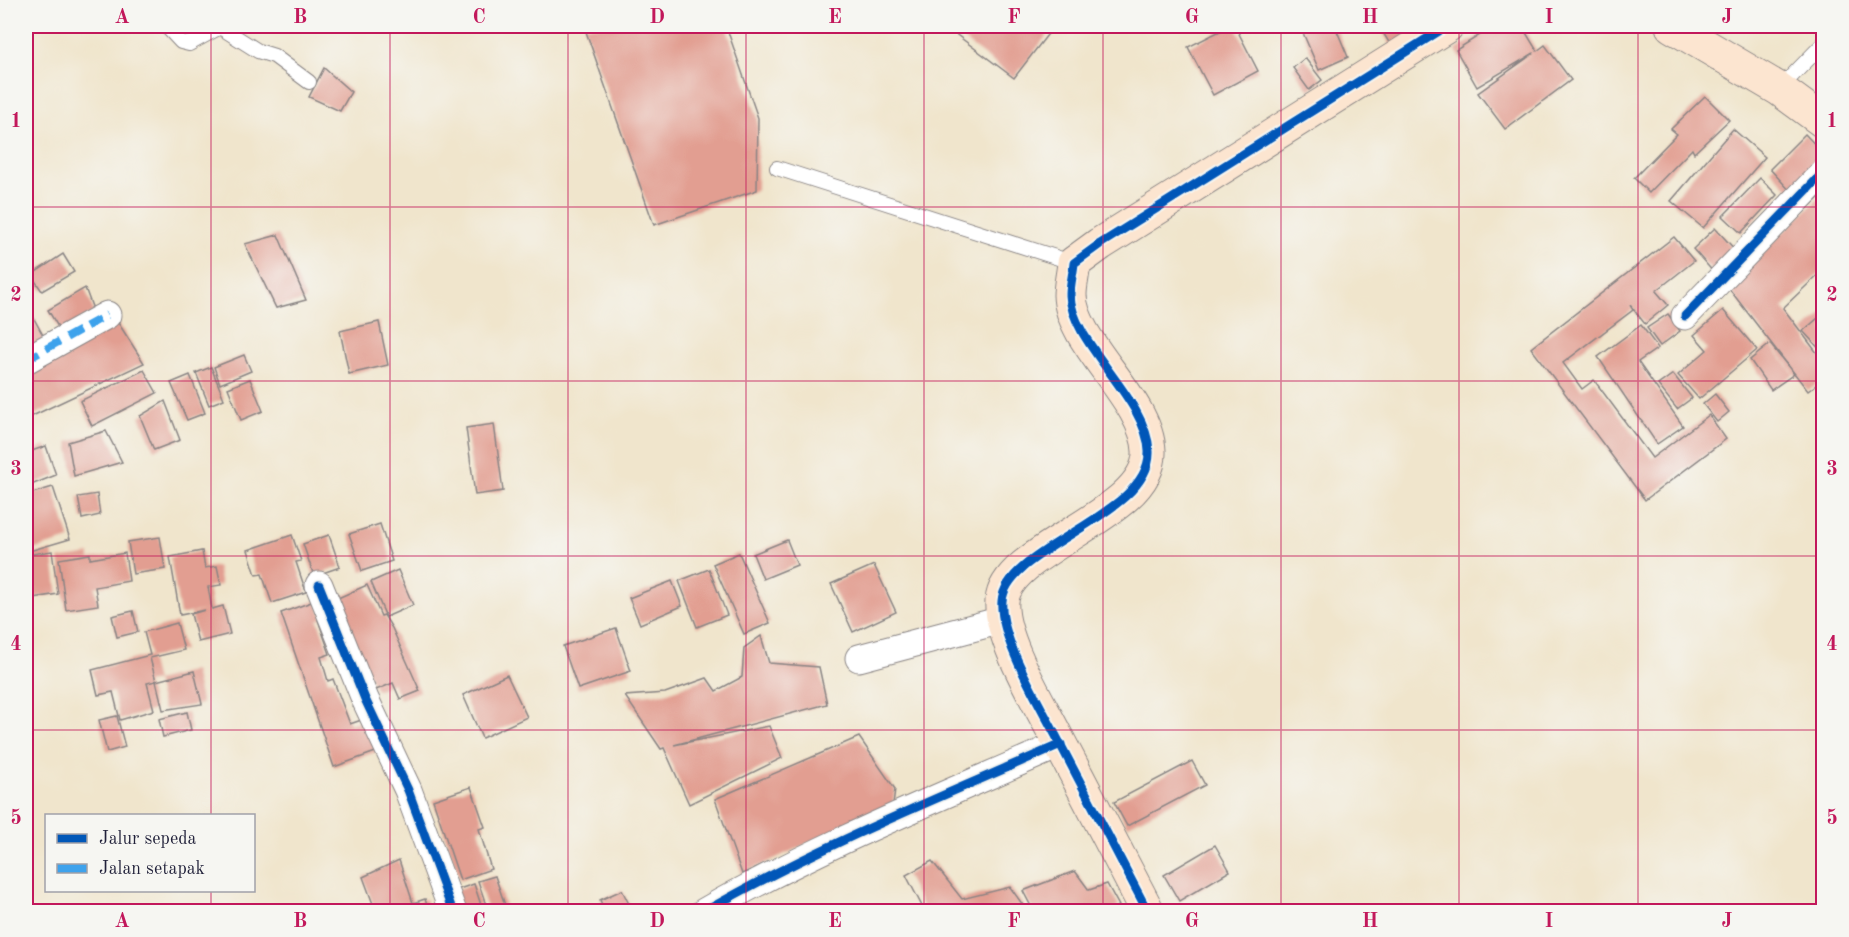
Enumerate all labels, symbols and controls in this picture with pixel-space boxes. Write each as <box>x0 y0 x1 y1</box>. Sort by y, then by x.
text: A <box>114 8 130 28</box>
text: B <box>293 8 307 28</box>
text: C <box>472 8 486 28</box>
text: D <box>649 8 665 28</box>
text: E <box>828 8 842 28</box>
text: F <box>1007 8 1021 28</box>
text: G <box>1185 8 1199 28</box>
text: H <box>1362 8 1378 28</box>
text: I <box>1545 8 1553 28</box>
text: J <box>1722 8 1733 28</box>
text: 1 <box>10 112 22 132</box>
text: 1 <box>1826 112 1838 132</box>
text: 2 <box>10 286 22 306</box>
text: 2 <box>1826 286 1838 306</box>
text: 3 <box>10 460 22 480</box>
text: 3 <box>1826 460 1838 480</box>
text: 4 <box>10 635 22 655</box>
text: 4 <box>1826 635 1838 655</box>
text: 5 <box>10 808 22 829</box>
text: 5 <box>1826 808 1838 829</box>
legend <box>45 814 255 892</box>
text: Jalur sepeda <box>99 830 197 848</box>
text: Jalan setapak <box>99 860 205 878</box>
text: A <box>114 912 130 932</box>
text: B <box>293 912 307 932</box>
text: C <box>472 912 486 932</box>
text: D <box>649 912 665 932</box>
text: E <box>828 912 842 932</box>
text: F <box>1007 912 1021 932</box>
text: G <box>1185 912 1199 932</box>
text: H <box>1362 912 1378 932</box>
text: I <box>1545 912 1553 932</box>
text: J <box>1722 912 1733 932</box>

